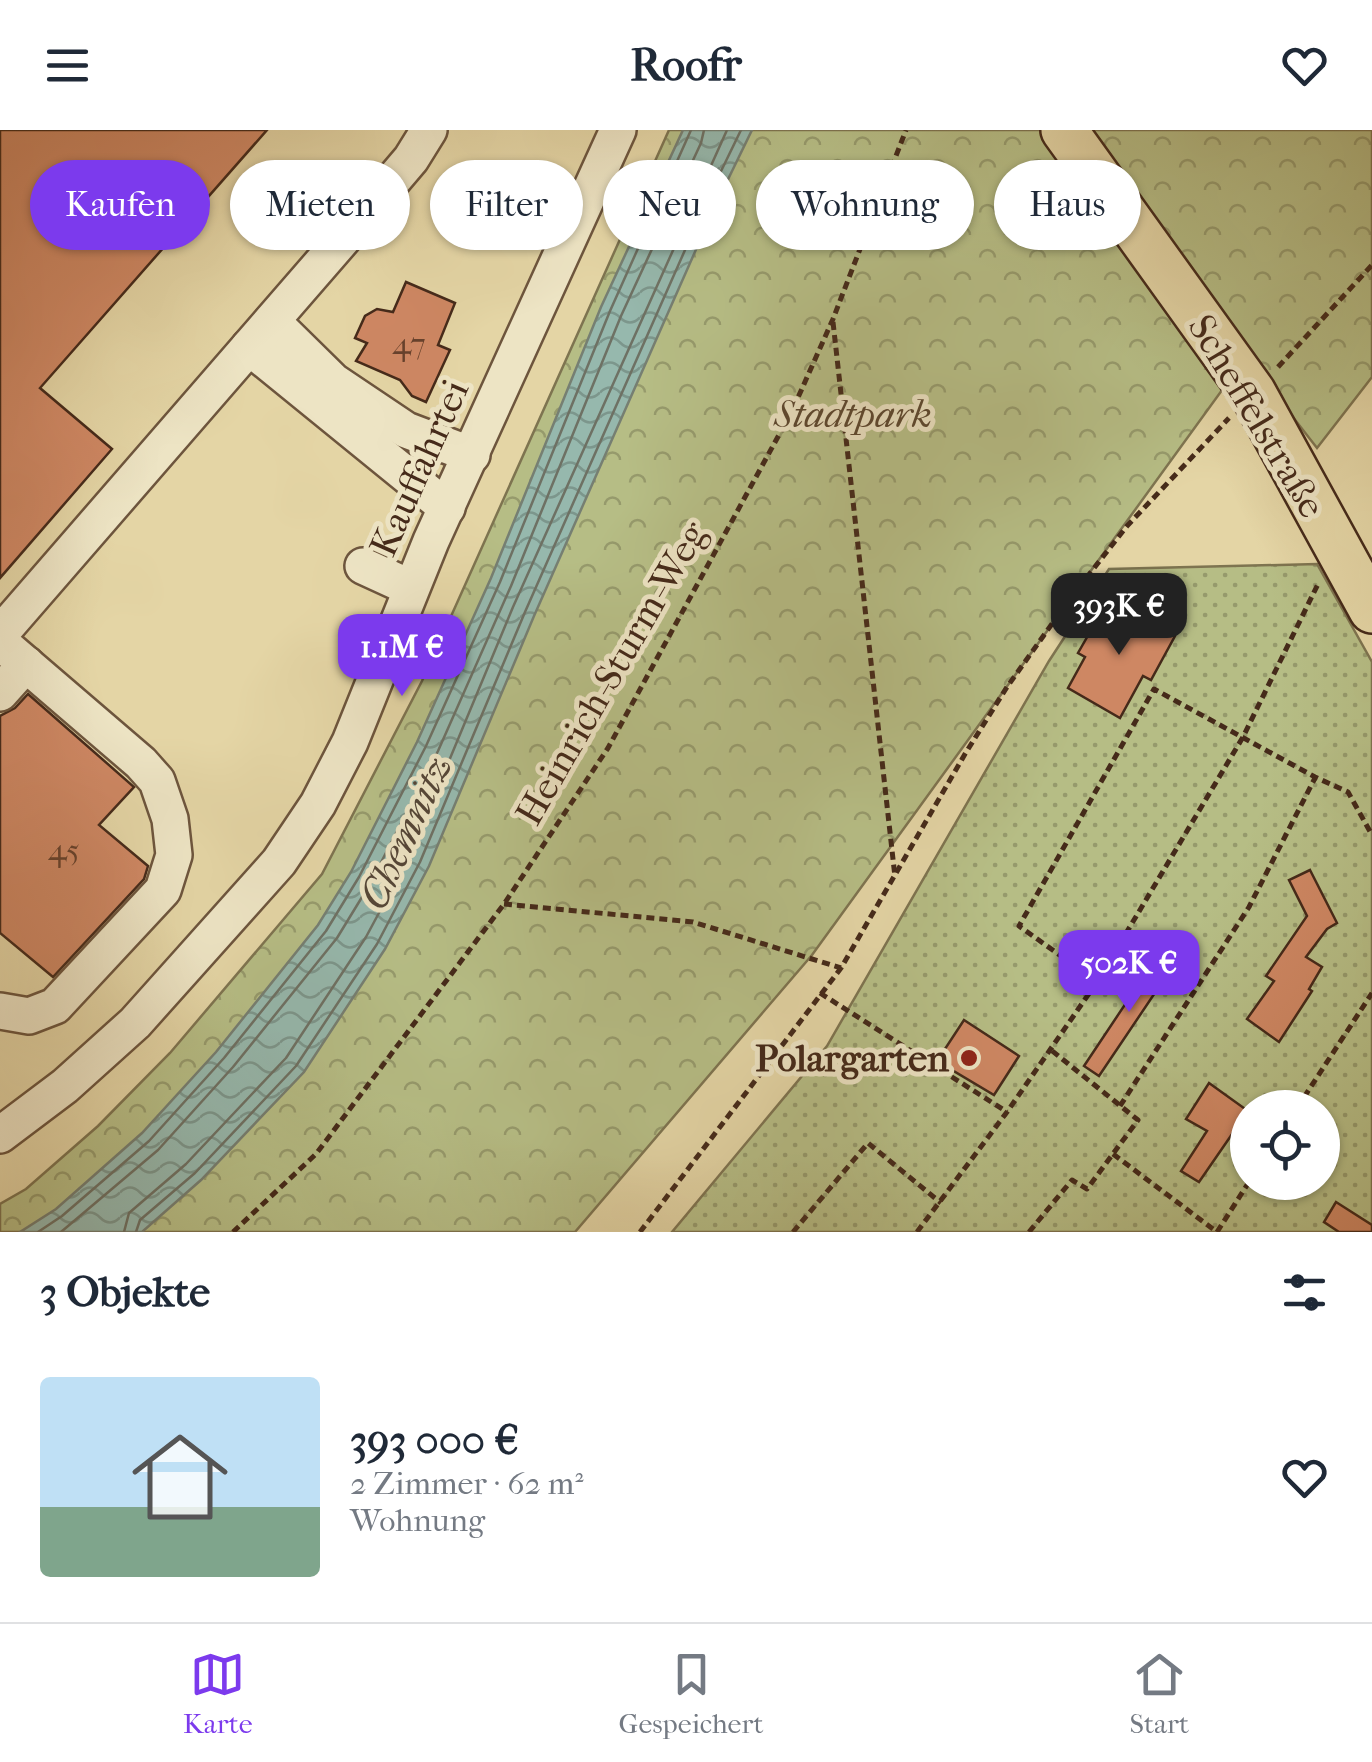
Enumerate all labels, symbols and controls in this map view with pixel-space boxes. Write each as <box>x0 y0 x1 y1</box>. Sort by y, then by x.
icon: menu <box>40 38 95 93</box>
icon: heart <box>1277 38 1332 93</box>
text: Roofr <box>630 39 742 92</box>
chip: Kaufen <box>30 160 210 250</box>
chip: Mieten <box>230 160 410 250</box>
chip: Filter <box>430 160 583 250</box>
chip: Neu <box>603 160 736 250</box>
chip: Wohnung <box>756 160 974 250</box>
chip: Haus <box>994 160 1141 250</box>
street label: Scheffelstraße <box>1178 307 1335 526</box>
house number: 47 <box>392 325 426 362</box>
street label: Kauffahrtei <box>361 373 478 563</box>
park label: Stadtpark <box>773 392 932 437</box>
street label: Heinrich-Sturm-Weg <box>506 513 717 833</box>
pin: 393K € <box>1038 573 1200 658</box>
text: 393K € <box>1073 587 1165 624</box>
pin: 1.1M € <box>321 614 483 699</box>
text: 1.1M € <box>360 628 444 665</box>
water label: Chemnitz <box>350 748 461 917</box>
house number: 45 <box>48 831 80 868</box>
pin: 502K € <box>1048 930 1210 1015</box>
text: 502K € <box>1081 944 1177 981</box>
place label: Polargarten <box>755 1036 950 1081</box>
marker: Polargarten <box>958 1047 980 1069</box>
map controls <box>1230 1090 1340 1200</box>
button: locate <box>1230 1090 1340 1200</box>
icon: filters <box>1277 1265 1332 1320</box>
text: 3 Objekte <box>40 1268 210 1317</box>
text: 393 000 € <box>350 1416 519 1465</box>
icon: home <box>120 1417 240 1537</box>
icon: heart <box>1277 1450 1332 1505</box>
text: 2 Zimmer · 62 m² <box>350 1465 583 1502</box>
text: Wohnung <box>350 1502 485 1539</box>
tab: Karte <box>183 1647 253 1740</box>
tab: Gespeichert <box>619 1647 763 1740</box>
tab: Start <box>1130 1647 1189 1740</box>

